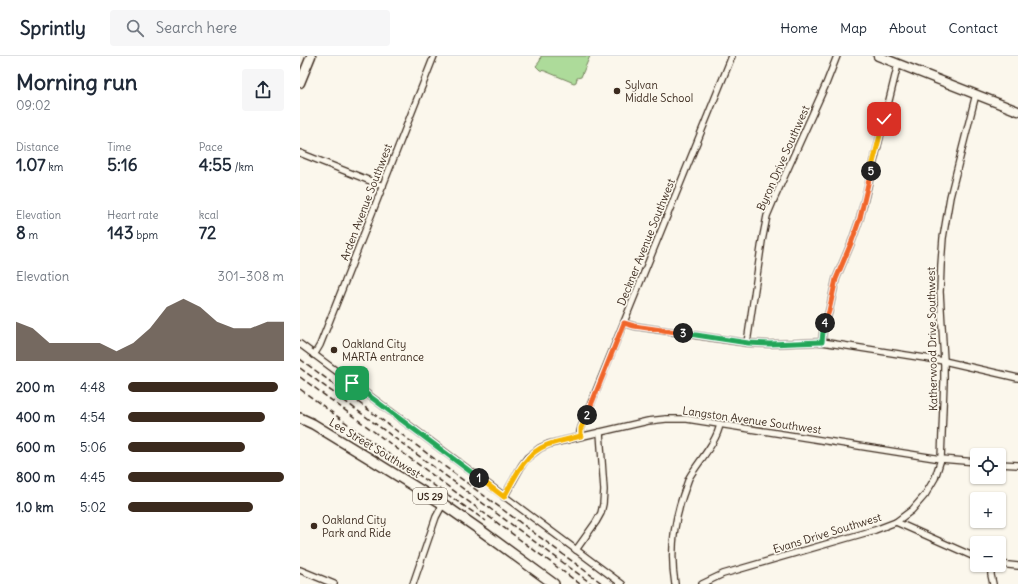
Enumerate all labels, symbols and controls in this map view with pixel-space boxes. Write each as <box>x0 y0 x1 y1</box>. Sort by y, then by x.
search box <box>110 10 390 46</box>
text: Sprintly <box>20 16 86 40</box>
icon: search <box>124 17 146 39</box>
text: Search here <box>156 18 237 37</box>
text: Home <box>780 19 818 37</box>
text: Map <box>840 19 867 37</box>
text: About <box>889 19 927 37</box>
text: Contact <box>949 19 998 37</box>
text: Morning run <box>16 68 138 96</box>
button: share <box>242 69 284 111</box>
place label: Sylvan Middle School <box>625 78 693 105</box>
marker: Sylvan Middle School <box>612 86 622 96</box>
text: 09:02 <box>16 97 51 114</box>
pin <box>867 102 901 136</box>
street label: Byron Drive Southwest <box>753 103 813 213</box>
icon: check <box>873 108 895 130</box>
text: Distance <box>16 140 59 154</box>
text: Time <box>107 140 131 154</box>
text: Pace <box>199 140 223 154</box>
street label: Arden Avenue Southwest <box>337 141 395 262</box>
text: 1.07 <box>16 154 46 176</box>
text: 5:16 <box>107 154 138 176</box>
text: 4:55 <box>199 154 232 176</box>
text: km <box>46 160 63 174</box>
text: /km <box>232 160 254 174</box>
pin: 5 <box>861 161 881 181</box>
text: 5 <box>868 164 874 178</box>
street label: Deckner Avenue Southwest <box>614 176 678 308</box>
text: Elevation <box>16 208 61 222</box>
text: Heart rate <box>107 208 158 222</box>
text: kcal <box>199 208 218 222</box>
text: 8 <box>16 222 26 244</box>
text: 143 <box>107 222 134 244</box>
text: 72 <box>199 222 216 244</box>
text: m <box>26 228 38 242</box>
text: bpm <box>134 228 158 242</box>
street label: Katherwood Drive Southwest <box>924 267 940 411</box>
text: Elevation <box>16 268 69 285</box>
text: 301–308 m <box>218 268 284 285</box>
pin: 4 <box>815 313 835 333</box>
text: 4 <box>822 316 828 330</box>
pin: 3 <box>673 323 693 343</box>
text: 3 <box>680 326 686 340</box>
place label: Oakland City MARTA entrance <box>342 337 424 364</box>
marker: Oakland City MARTA entrance <box>329 345 339 355</box>
pin <box>335 366 369 400</box>
icon: arrive <box>341 372 363 394</box>
text: 200 m <box>16 379 55 396</box>
text: 4:48 <box>80 379 105 396</box>
street label: Langston Avenue Southwest <box>682 403 823 437</box>
pin: 2 <box>577 405 597 425</box>
text: 2 <box>584 408 590 422</box>
text: 400 m <box>16 409 55 426</box>
text: 4:54 <box>80 409 105 426</box>
street label: Lee Street Southwest <box>327 415 423 481</box>
text: 600 m <box>16 439 55 456</box>
text: 5:06 <box>80 439 106 456</box>
map controls <box>970 448 1006 572</box>
button: locate <box>970 448 1006 484</box>
pin: 1 <box>469 468 489 488</box>
text: 800 m <box>16 469 55 486</box>
text: 4:45 <box>80 469 105 486</box>
text: 1 <box>477 471 481 485</box>
road number: US 29 <box>413 488 447 504</box>
button: + <box>970 492 1006 528</box>
text: 1.0 km <box>16 499 54 516</box>
text: 5:02 <box>80 499 106 516</box>
street label: Evans Drive Southwest <box>771 510 883 556</box>
place label: Oakland City Park and Ride <box>322 513 391 540</box>
marker: Oakland City Park and Ride <box>309 521 319 531</box>
button: − <box>970 536 1006 572</box>

